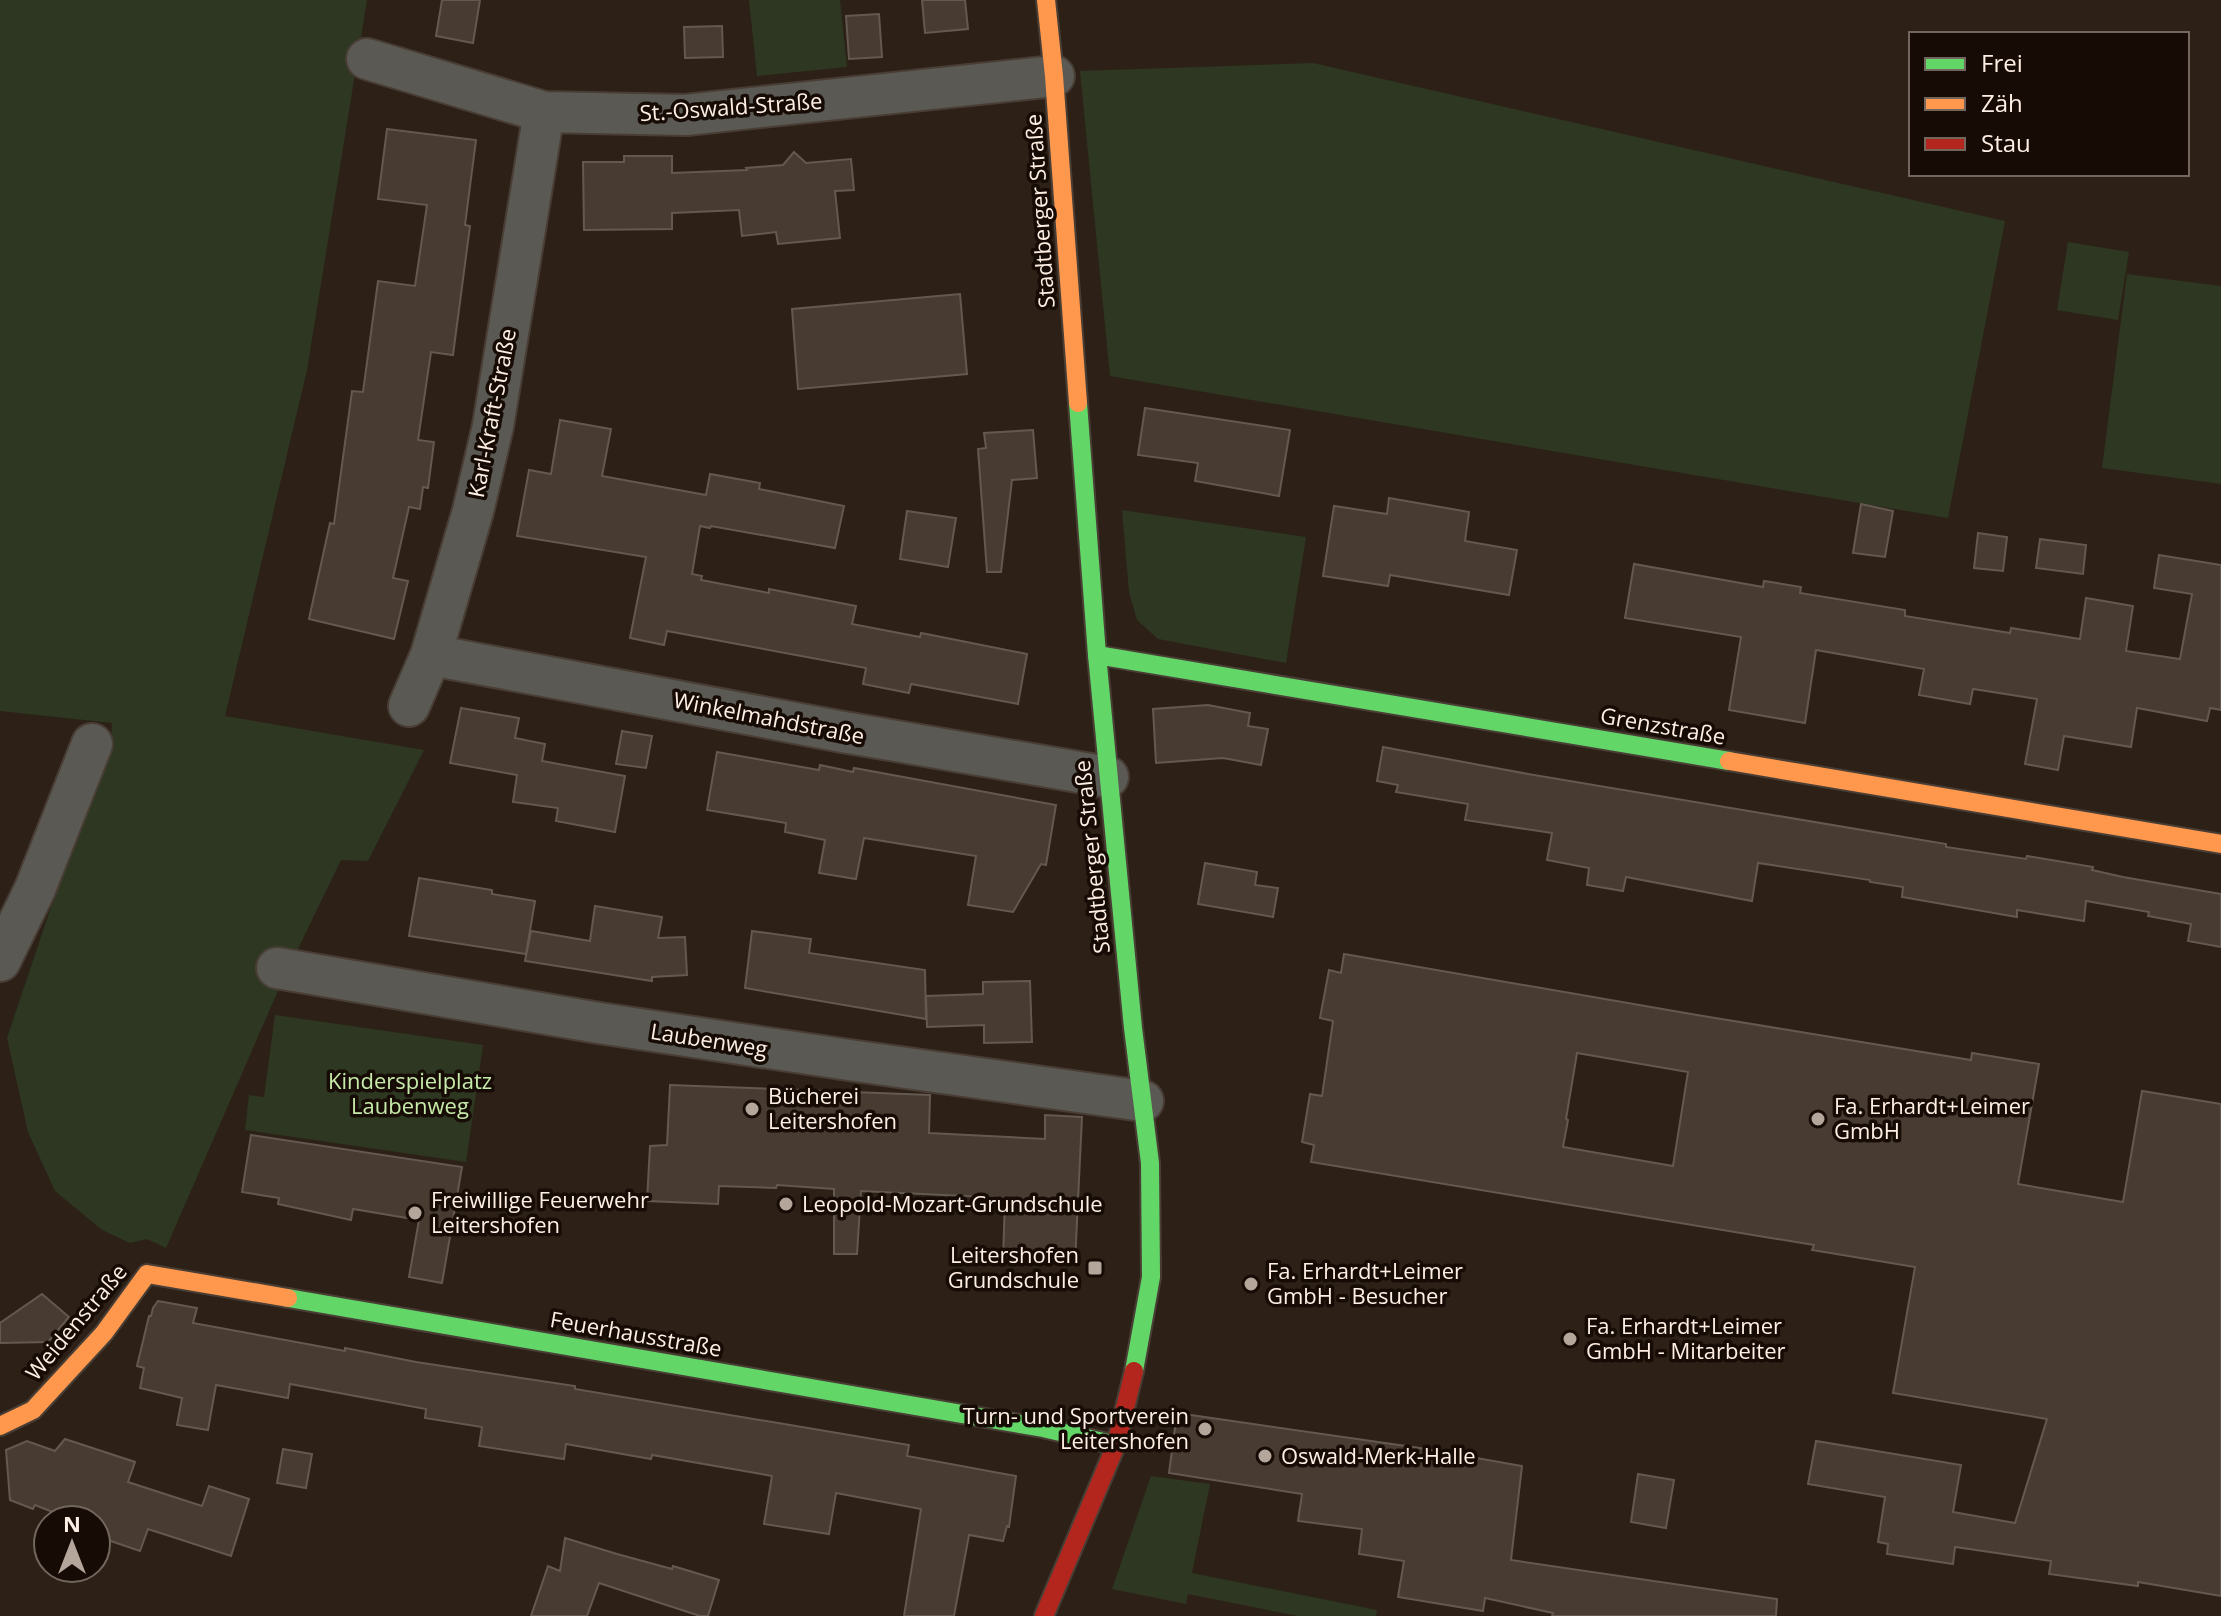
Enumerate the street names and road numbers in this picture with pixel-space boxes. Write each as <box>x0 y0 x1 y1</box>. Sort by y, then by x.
street label: St.-Oswald-Straße <box>639 85 823 127</box>
street label: Stadtberger Straße <box>1017 113 1061 309</box>
street label: Karl-Kraft-Straße <box>460 326 522 500</box>
street label: Winkelmahdstraße <box>671 684 867 750</box>
street label: Grenzstraße <box>1598 699 1728 751</box>
street label: Stadtberger Straße <box>1066 759 1116 955</box>
street label: Laubenweg <box>649 1015 770 1063</box>
street label: Weidenstraße <box>18 1257 133 1386</box>
street label: Feuerhausstraße <box>548 1303 724 1363</box>

